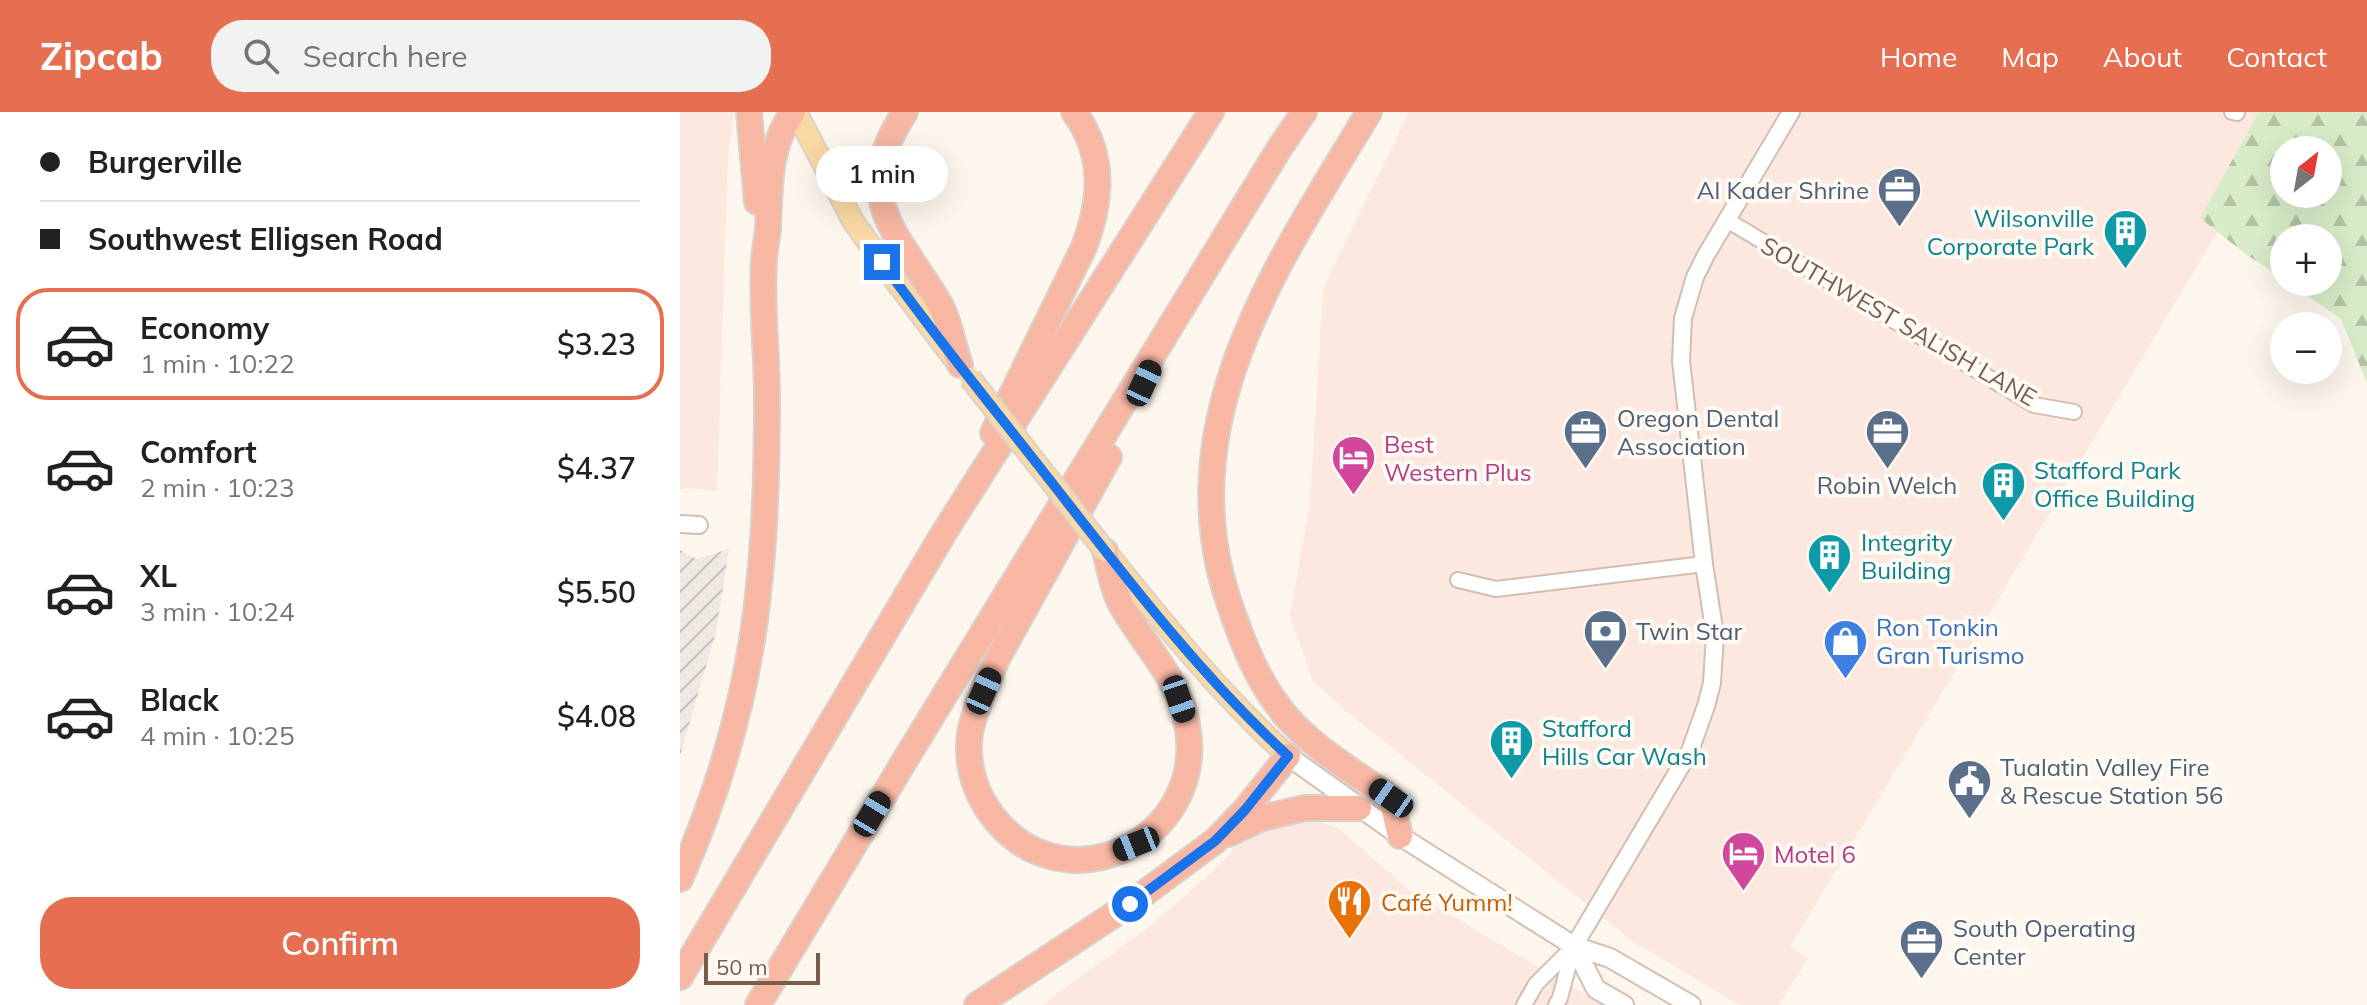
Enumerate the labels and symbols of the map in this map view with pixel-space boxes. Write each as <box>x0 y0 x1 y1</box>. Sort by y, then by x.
north arrow <box>2270 136 2342 208</box>
callout: 1 min <box>816 146 948 202</box>
office icon: Al Kader Shrine <box>1876 166 1924 229</box>
place label: Al Kader Shrine <box>1697 175 1869 205</box>
place label: Wilsonville Corporate Park <box>1927 203 2095 261</box>
building icon: Wilsonville Corporate Park <box>2101 208 2149 271</box>
street label: SOUTHWEST SALISH LANE <box>1756 230 2042 412</box>
route end <box>864 244 900 280</box>
car <box>1123 356 1165 410</box>
place label: Oregon Dental Association <box>1617 403 1779 461</box>
office icon: Robin Welch <box>1863 407 1911 470</box>
office icon: Oregon Dental Association <box>1562 408 1610 471</box>
place label: Best Western Plus <box>1384 429 1532 487</box>
hotel icon: Best Western Plus <box>1329 434 1377 497</box>
place label: Stafford Park Office Building <box>2034 455 2195 513</box>
building icon: Stafford Park Office Building <box>1979 460 2027 523</box>
place label: Robin Welch <box>1817 470 1957 500</box>
place label: Integrity Building <box>1861 527 1953 585</box>
building icon: Integrity Building <box>1806 532 1854 595</box>
bank icon: Twin Star <box>1581 607 1629 670</box>
place label: Ron Tonkin Gran Turismo <box>1876 612 2025 670</box>
place label: Twin Star <box>1636 616 1743 646</box>
shop icon: Ron Tonkin Gran Turismo <box>1821 617 1869 680</box>
car <box>963 664 1005 718</box>
car <box>1160 672 1198 726</box>
place label: Stafford Hills Car Wash <box>1542 713 1707 771</box>
building icon: Stafford Hills Car Wash <box>1487 718 1535 781</box>
place label: Tualatin Valley Fire & Rescue Station 56 <box>2000 752 2223 810</box>
public building icon: Tualatin Valley Fire & Rescue Station 56 <box>1945 757 1993 820</box>
car <box>1364 774 1418 822</box>
car <box>849 787 895 841</box>
car <box>1109 824 1163 864</box>
hotel icon: Motel 6 <box>1719 830 1767 893</box>
place label: Motel 6 <box>1774 839 1856 869</box>
restaurant icon: Café Yumm! <box>1326 878 1374 941</box>
route start <box>1112 886 1148 922</box>
place label: Café Yumm! <box>1381 887 1513 917</box>
place label: South Operating Center <box>1953 913 2136 971</box>
office icon: South Operating Center <box>1898 918 1946 981</box>
scale bar <box>704 949 820 985</box>

